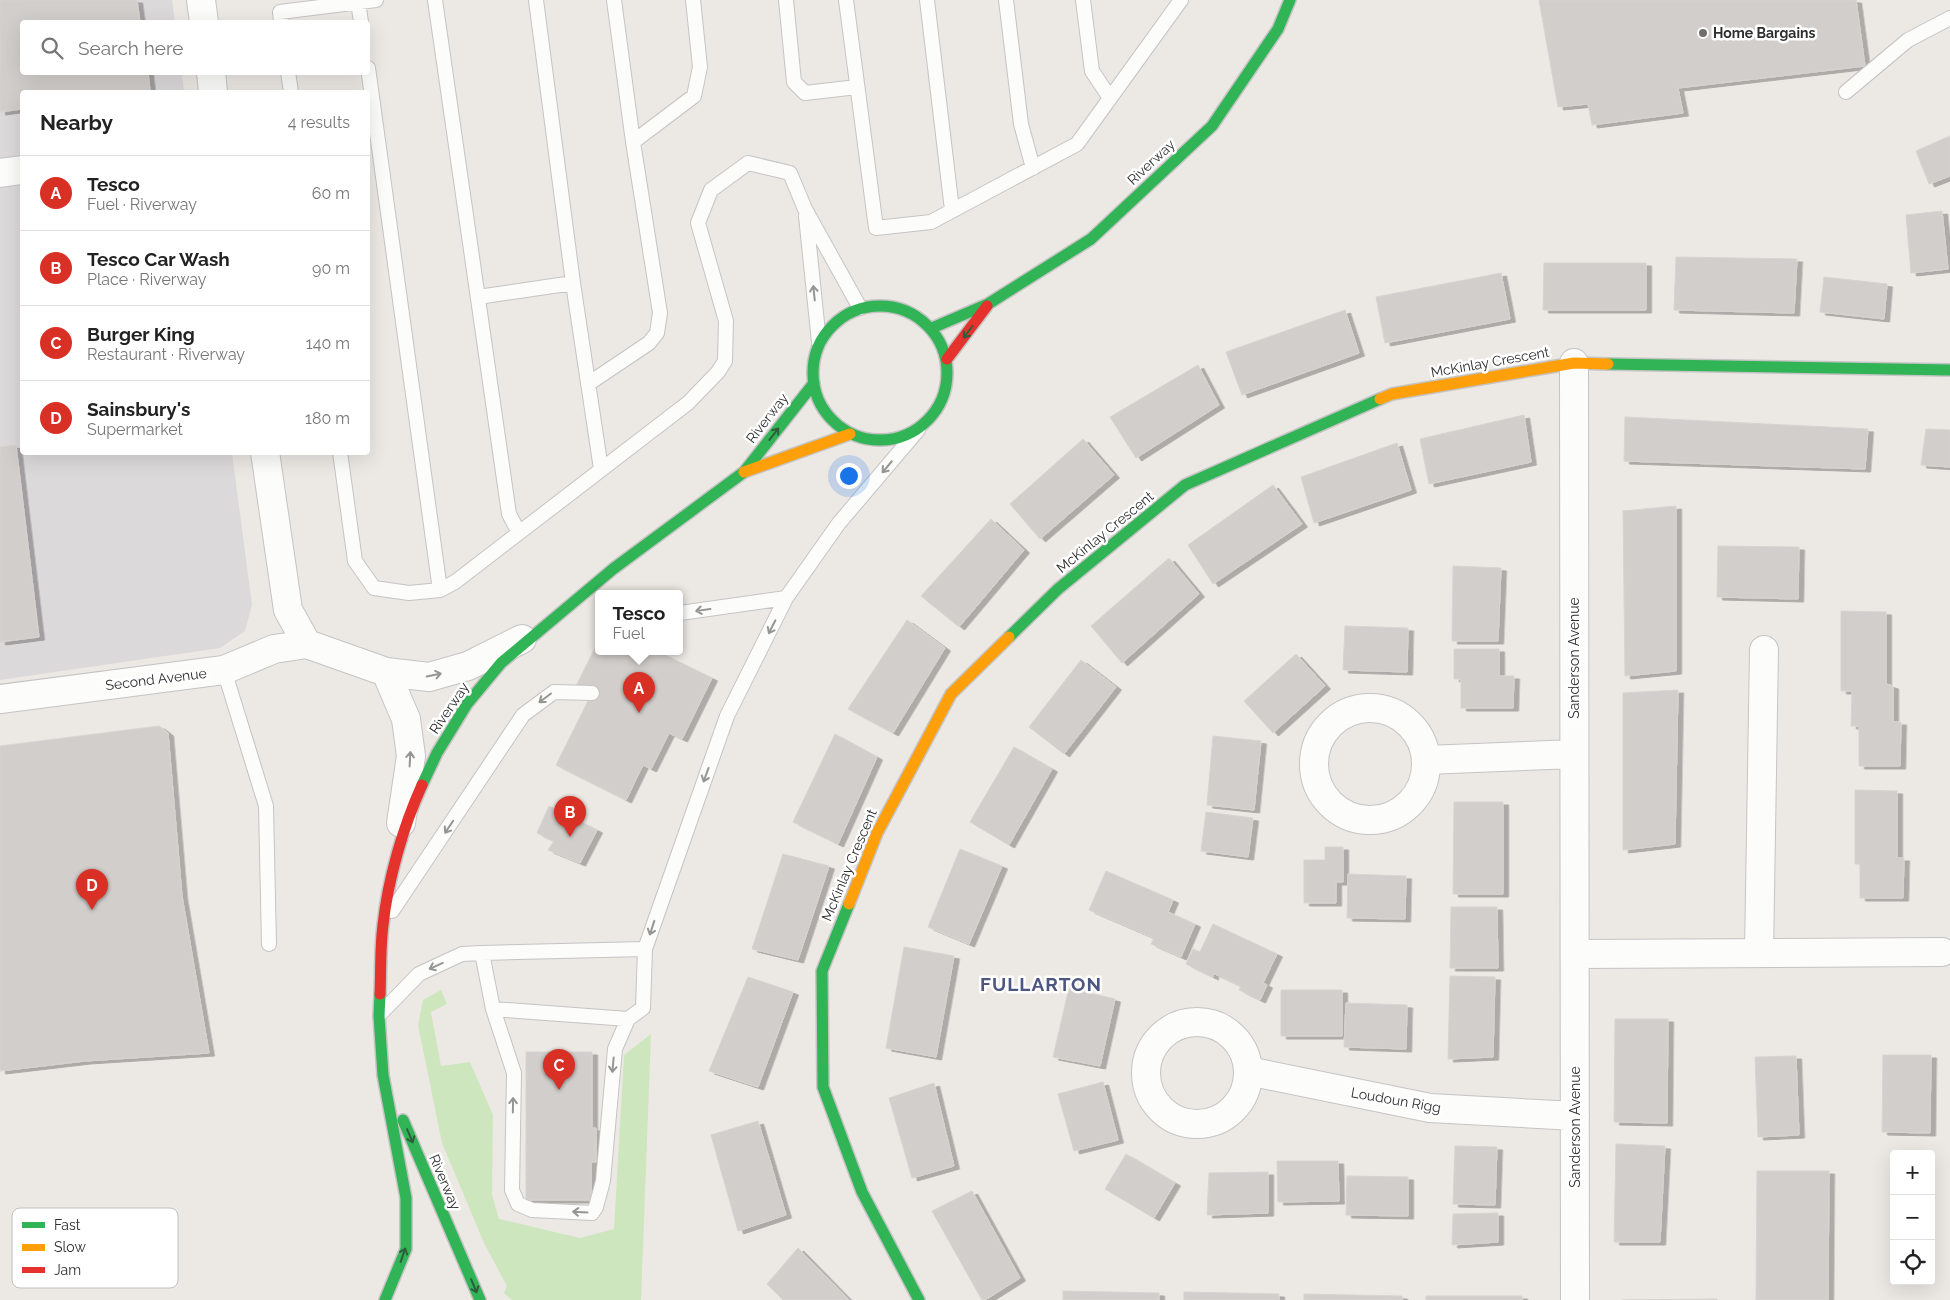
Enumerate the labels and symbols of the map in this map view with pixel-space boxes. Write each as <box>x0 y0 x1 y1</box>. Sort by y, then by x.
place label: Home Bargains <box>1713 25 1815 41</box>
marker: Home Bargains <box>1697 27 1709 39</box>
street label: Riverway <box>1124 136 1178 188</box>
one-way arrow <box>809 286 819 302</box>
one-way arrow <box>962 325 973 338</box>
street label: McKinlay Crescent <box>1430 344 1551 380</box>
street label: Riverway <box>743 390 792 446</box>
one-way arrow <box>768 427 779 440</box>
one-way arrow <box>882 460 893 473</box>
your location <box>836 463 862 489</box>
street label: McKinlay Crescent <box>1053 488 1157 576</box>
street label: Sanderson Avenue <box>1566 597 1582 719</box>
one-way arrow <box>695 605 711 615</box>
one-way arrow <box>767 619 776 634</box>
street label: Second Avenue <box>105 665 207 693</box>
one-way arrow <box>425 670 441 680</box>
pin: A <box>623 672 655 713</box>
street label: Riverway <box>426 679 472 737</box>
one-way arrow <box>539 693 552 704</box>
one-way arrow <box>406 752 415 768</box>
one-way arrow <box>701 767 710 782</box>
pin: B <box>554 796 586 837</box>
street label: McKinlay Crescent <box>818 806 880 923</box>
one-way arrow <box>443 820 453 834</box>
pin: D <box>76 869 108 910</box>
one-way arrow <box>647 920 657 936</box>
one-way arrow <box>429 962 444 972</box>
district label: FULLARTON <box>980 973 1102 995</box>
pin: C <box>543 1049 575 1090</box>
one-way arrow <box>608 1056 618 1072</box>
street label: Sanderson Avenue <box>1567 1066 1583 1188</box>
street label: Loudoun Rigg <box>1350 1084 1442 1116</box>
one-way arrow <box>508 1098 518 1114</box>
one-way arrow <box>405 1128 415 1143</box>
street label: Riverway <box>426 1152 464 1213</box>
one-way arrow <box>572 1207 588 1217</box>
legend <box>12 1208 178 1288</box>
text: Fast <box>54 1217 81 1233</box>
text: Slow <box>54 1239 86 1255</box>
one-way arrow <box>399 1247 409 1263</box>
text: Jam <box>54 1262 81 1278</box>
one-way arrow <box>469 1278 479 1293</box>

